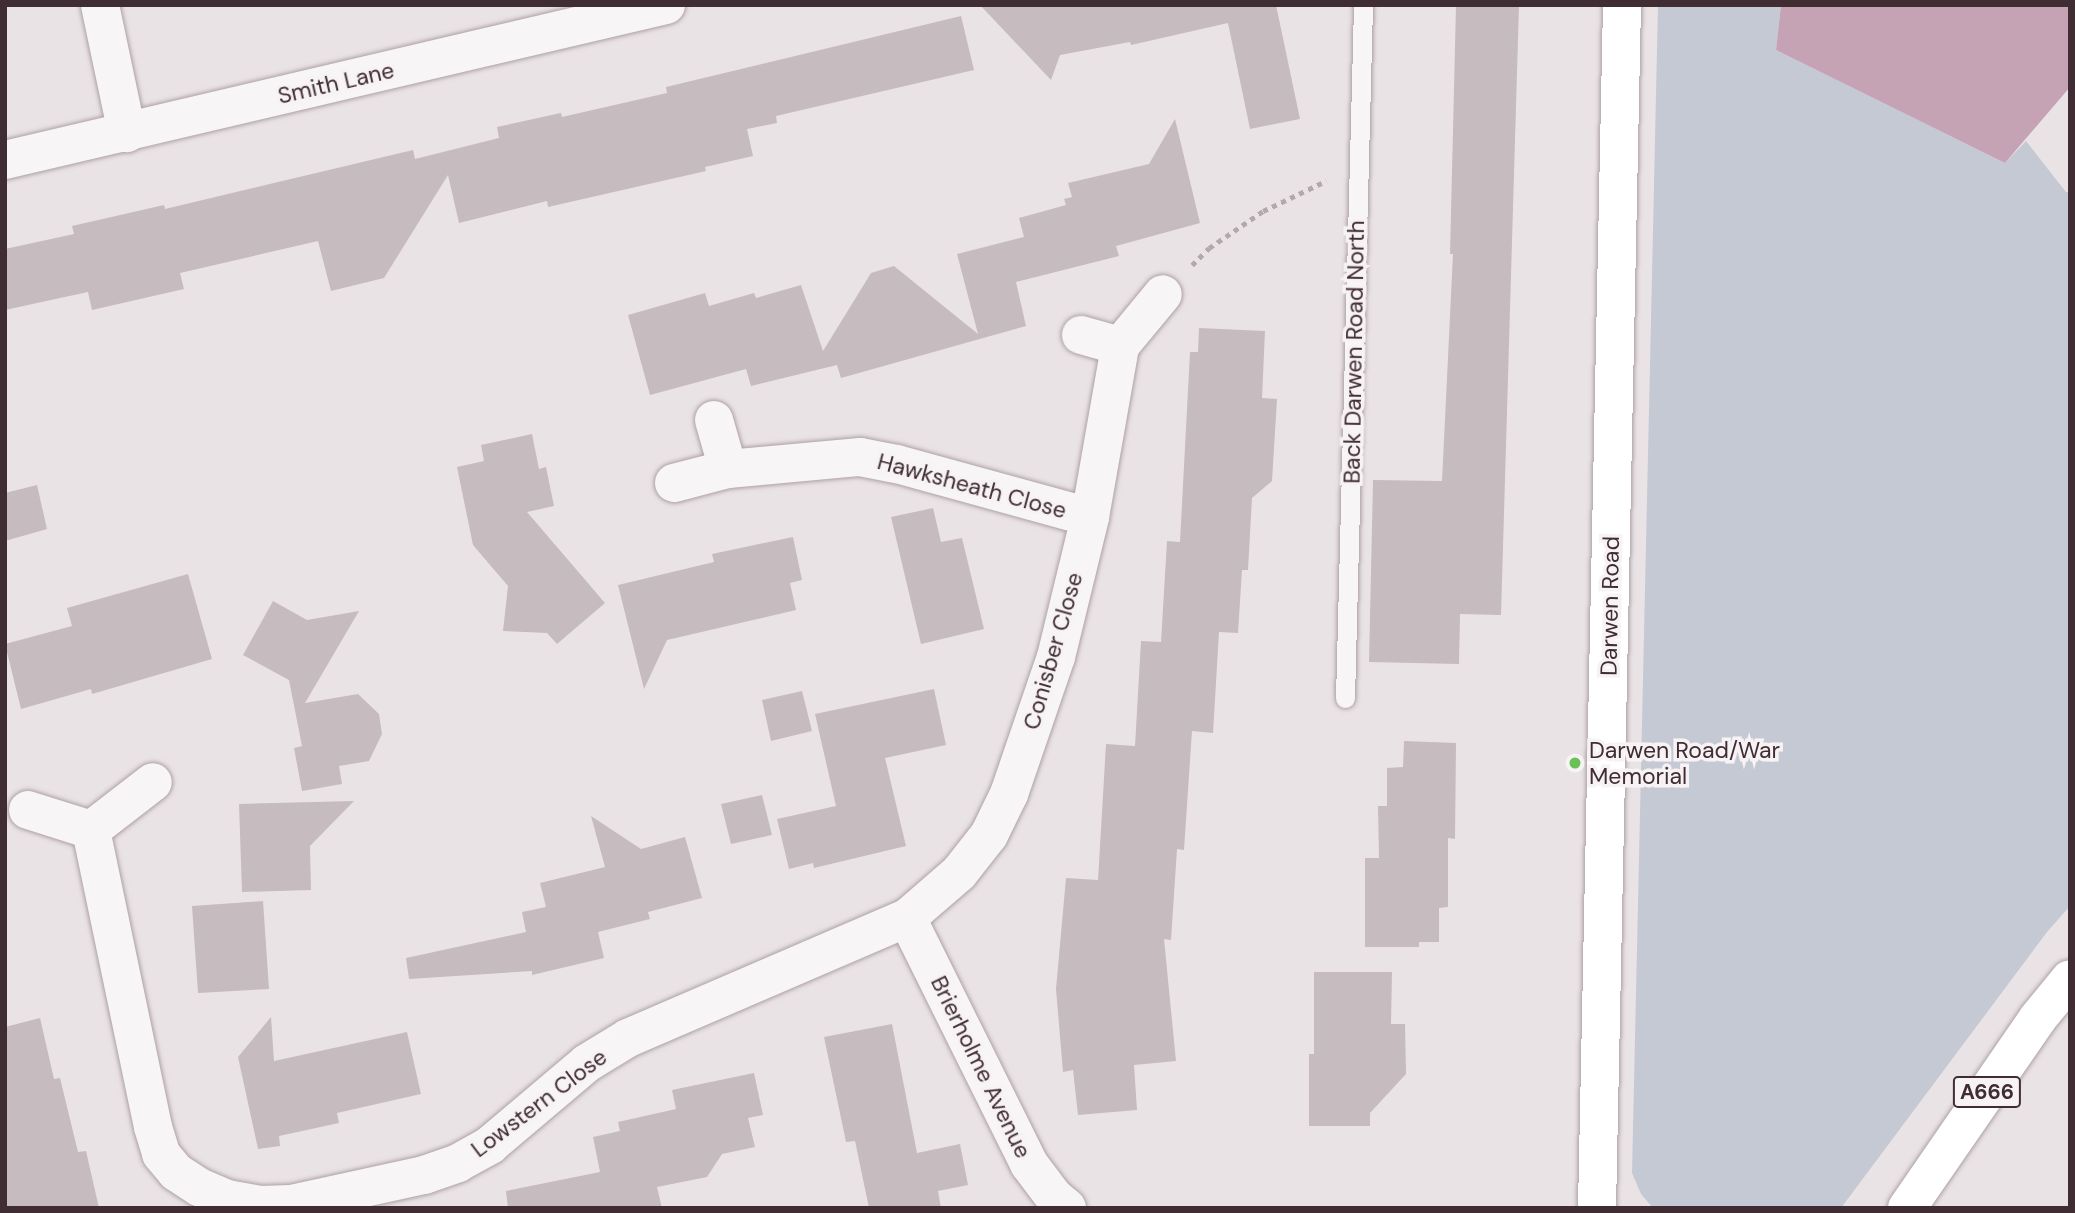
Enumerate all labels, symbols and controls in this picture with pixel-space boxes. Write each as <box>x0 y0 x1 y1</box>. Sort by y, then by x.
street label: Smith Lane <box>275 56 397 110</box>
street label: Back Darwen Road North <box>1338 220 1370 484</box>
street label: Hawksheath Close <box>874 447 1070 525</box>
street label: Darwen Road <box>1595 536 1625 676</box>
street label: Conisber Close <box>1017 569 1089 733</box>
place label: Darwen Road/War Memorial <box>1589 736 1780 790</box>
marker: Darwen Road/War Memorial <box>1567 755 1583 771</box>
street label: Brierholme Avenue <box>925 971 1037 1163</box>
street label: Lowstern Close <box>466 1043 612 1163</box>
road number: A666 <box>1952 1074 2022 1110</box>

